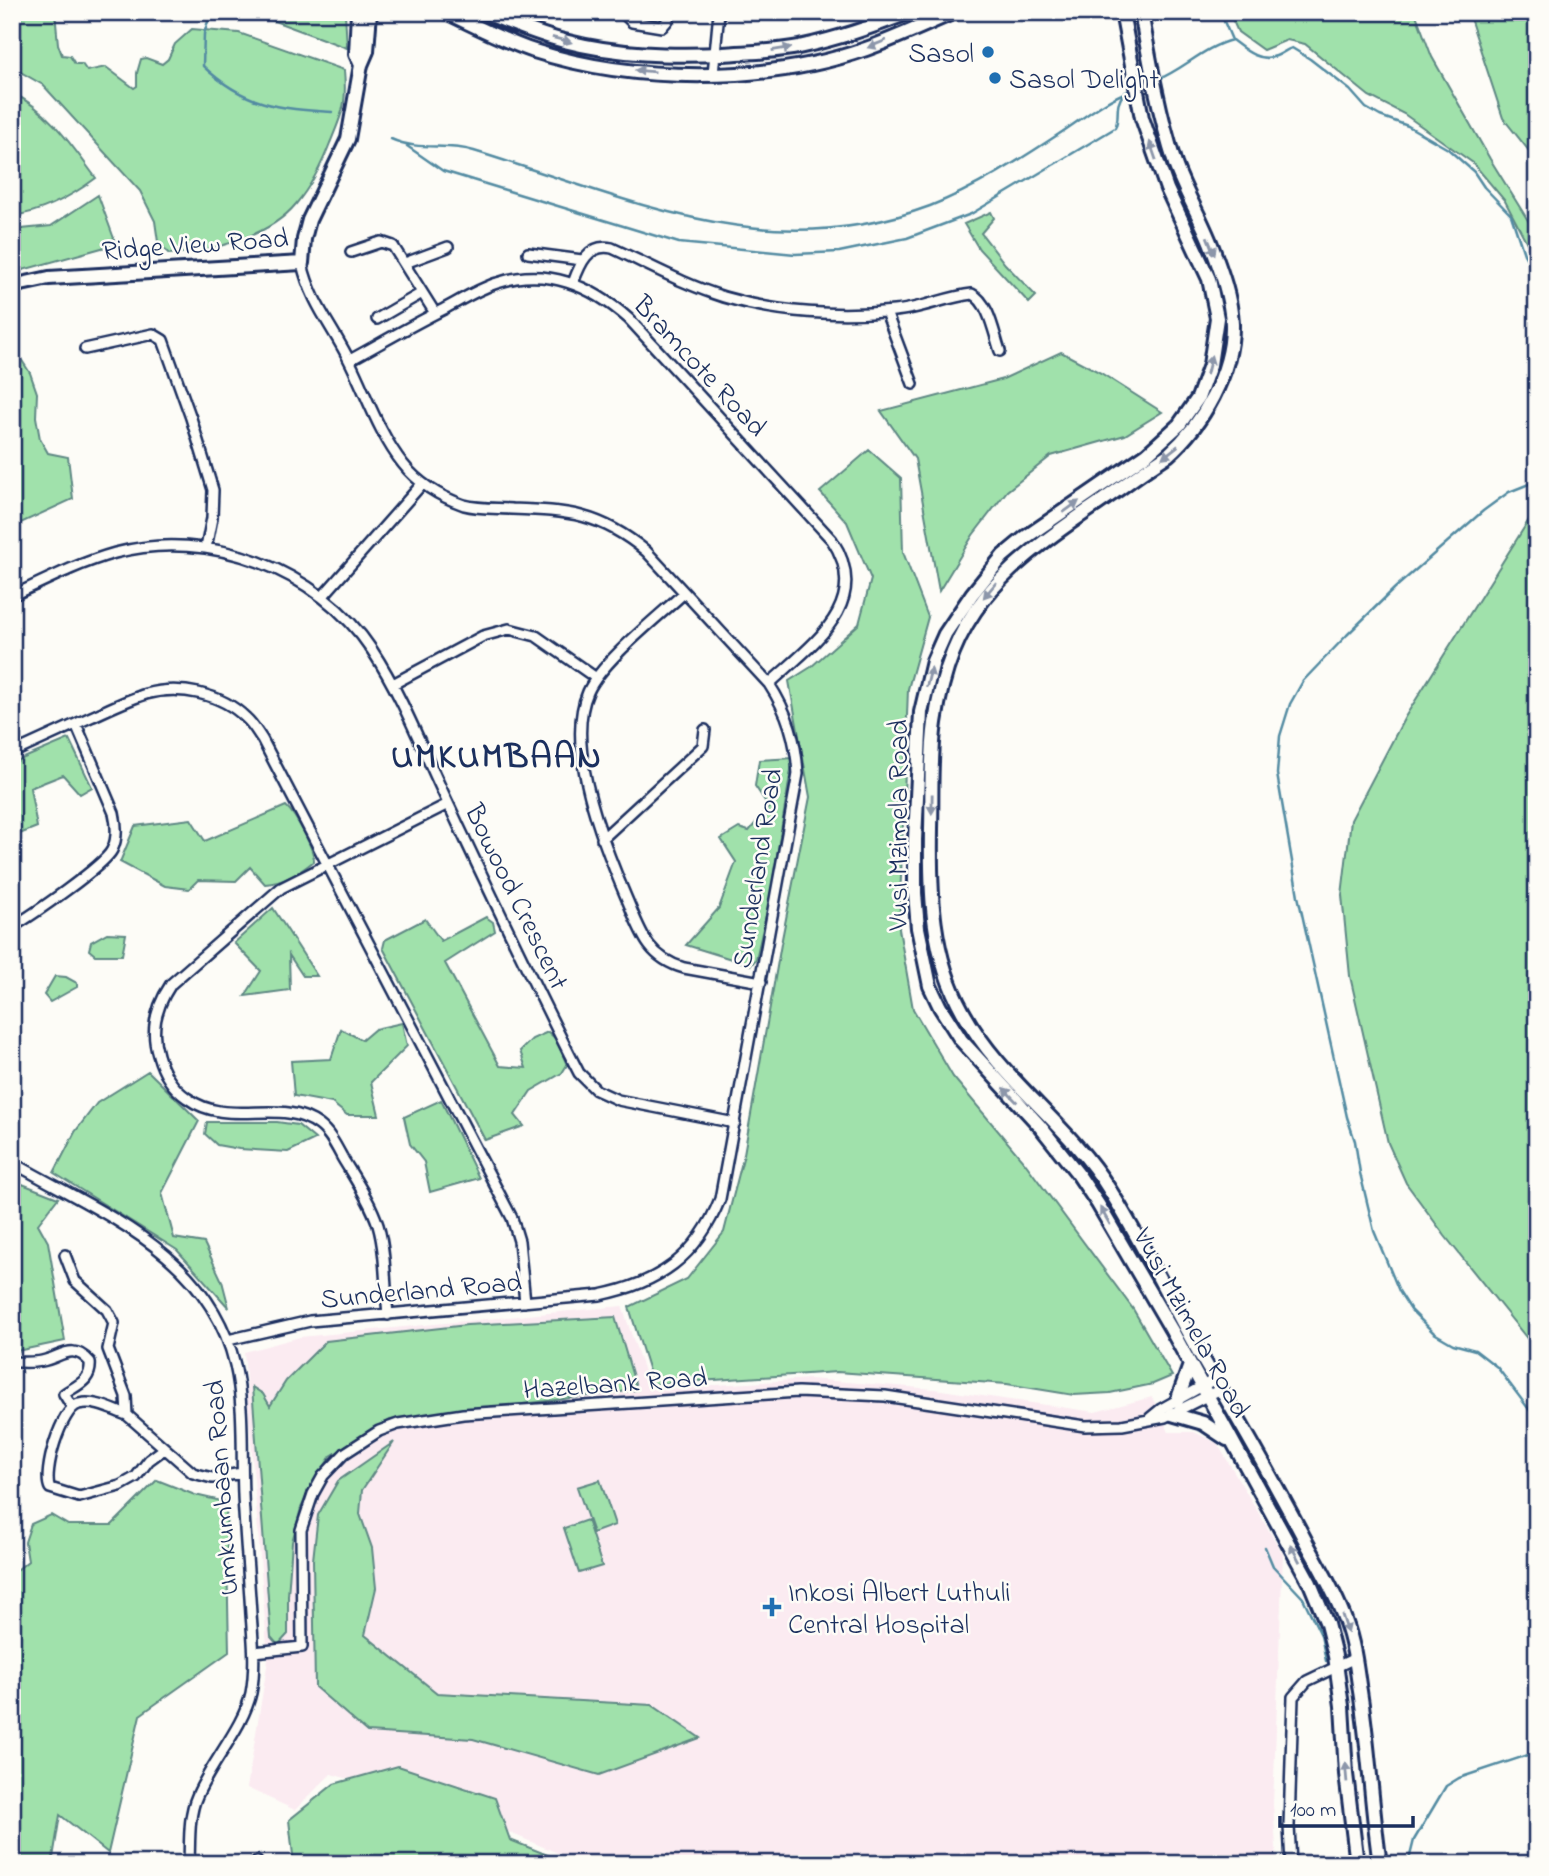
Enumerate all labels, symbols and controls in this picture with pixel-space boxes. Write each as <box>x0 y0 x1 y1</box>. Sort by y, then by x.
one-way arrow <box>551 35 573 46</box>
place label: Sasol <box>908 35 974 76</box>
one-way arrow <box>867 39 888 50</box>
one-way arrow <box>771 43 793 54</box>
marker: Sasol <box>980 44 996 60</box>
place label: Sasol Delight <box>1009 61 1159 102</box>
one-way arrow <box>633 65 655 76</box>
marker: Sasol Delight <box>987 70 1003 86</box>
one-way arrow <box>1147 140 1158 161</box>
street label: Ridge View Road <box>101 220 290 273</box>
one-way arrow <box>1206 235 1217 256</box>
street label: Bramcote Road <box>621 286 775 448</box>
one-way arrow <box>1204 354 1215 376</box>
one-way arrow <box>1162 444 1179 459</box>
one-way arrow <box>1062 500 1080 514</box>
one-way arrow <box>983 581 998 598</box>
one-way arrow <box>924 666 935 688</box>
street label: Vusi Mzimela Road <box>880 719 921 932</box>
district label: UMKUMBAAN <box>391 733 603 784</box>
street label: Sunderland Road <box>723 765 796 971</box>
one-way arrow <box>926 793 938 815</box>
street label: Bowood Crescent <box>452 797 578 997</box>
one-way arrow <box>1003 1087 1019 1104</box>
one-way arrow <box>1099 1206 1111 1225</box>
street label: Vusi Mzimela Road <box>1120 1221 1259 1426</box>
street label: Sunderland Road <box>319 1263 524 1322</box>
street label: Hazelbank Road <box>522 1359 709 1412</box>
street label: Umkumbaan Road <box>195 1378 251 1597</box>
one-way arrow <box>1289 1543 1301 1563</box>
place label: Inkosi Albert Luthuli Central Hospital <box>788 1574 1011 1647</box>
marker: Inkosi Albert Luthuli Central Hospital <box>762 1597 782 1617</box>
one-way arrow <box>1341 1614 1351 1635</box>
one-way arrow <box>1340 1761 1351 1783</box>
scale bar <box>1280 1785 1412 1829</box>
text: 100 m <box>1290 1796 1336 1826</box>

